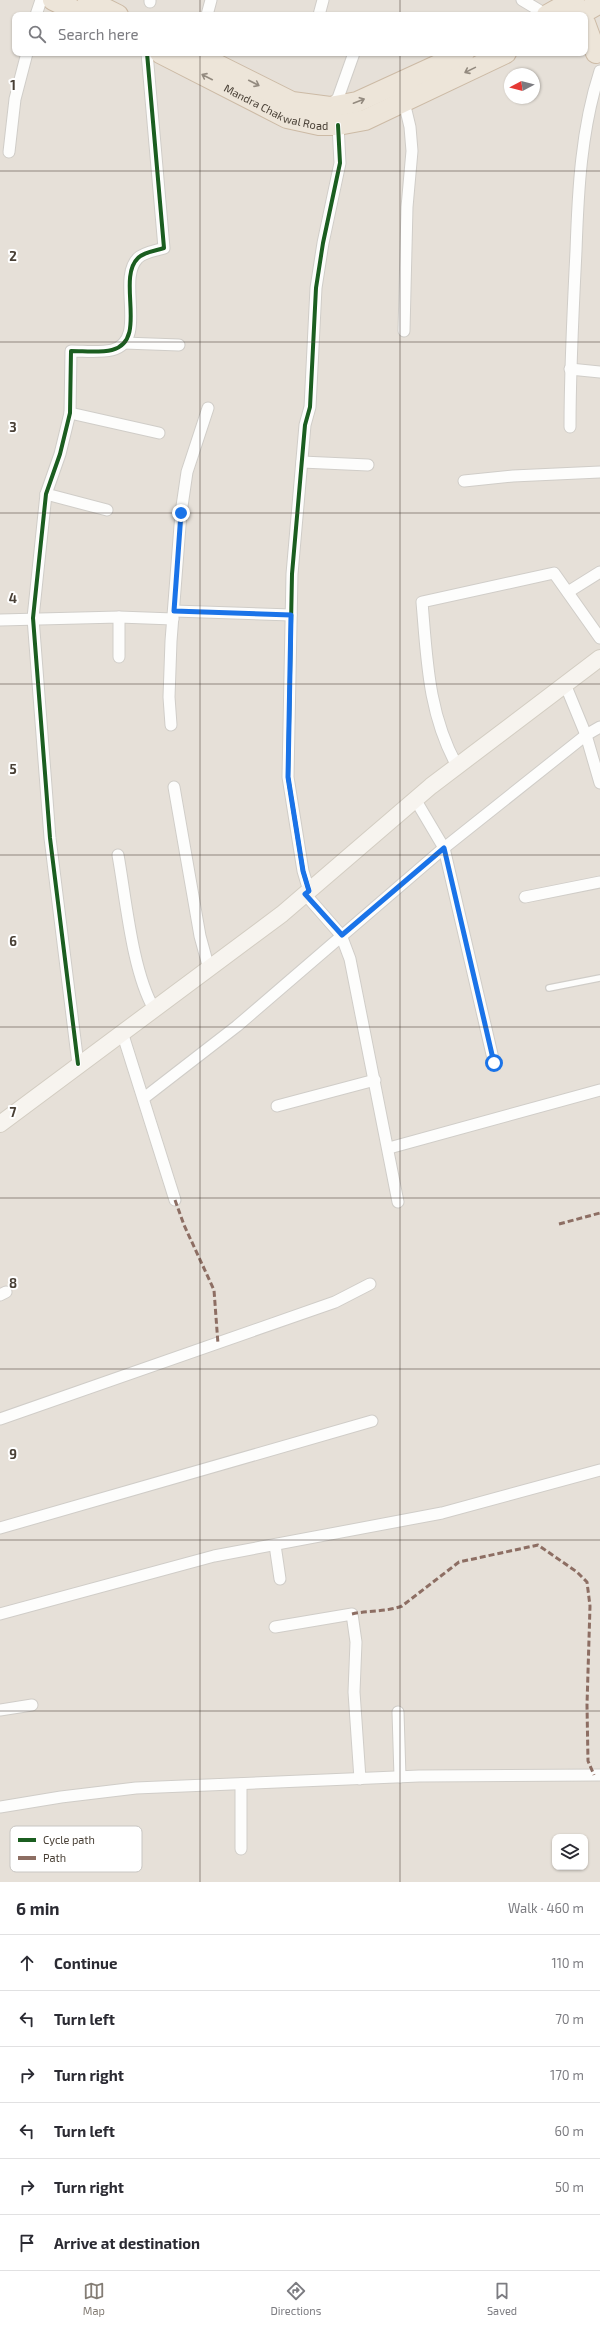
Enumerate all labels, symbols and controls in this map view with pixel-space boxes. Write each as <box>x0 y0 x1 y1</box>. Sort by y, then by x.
search box <box>12 12 588 56</box>
icon: search <box>26 23 48 45</box>
text: Search here <box>58 25 139 43</box>
one-way arrow <box>465 67 477 74</box>
north arrow <box>504 68 540 104</box>
one-way arrow <box>201 73 213 80</box>
text: 1 <box>10 77 16 93</box>
one-way arrow <box>248 80 260 87</box>
street label: Mandra Chakwal Road <box>222 81 328 132</box>
one-way arrow <box>353 96 365 104</box>
text: 2 <box>9 248 17 264</box>
text: 3 <box>9 419 17 435</box>
route end <box>172 504 190 522</box>
text: 4 <box>9 590 17 606</box>
text: 5 <box>9 761 17 777</box>
text: 6 <box>9 933 17 949</box>
route start <box>485 1054 503 1072</box>
text: 7 <box>10 1104 17 1120</box>
text: 8 <box>9 1275 17 1291</box>
text: 9 <box>9 1446 17 1462</box>
legend <box>10 1826 142 1872</box>
text: Cycle path <box>43 1833 95 1846</box>
map controls <box>552 1834 588 1870</box>
button: layers <box>552 1834 588 1870</box>
text: Path <box>43 1851 66 1864</box>
text: 6 min <box>16 1898 60 1918</box>
text: Walk · 460 m <box>508 1900 584 1916</box>
icon: ahead <box>16 1952 38 1974</box>
text: Continue <box>54 1954 117 1972</box>
text: 110 m <box>552 1955 584 1971</box>
icon: left <box>16 2008 38 2030</box>
text: Turn left <box>54 2010 115 2028</box>
text: 70 m <box>555 2011 584 2027</box>
icon: right <box>16 2064 38 2086</box>
text: Turn right <box>54 2066 124 2084</box>
text: 170 m <box>550 2067 584 2083</box>
icon: left <box>16 2120 38 2142</box>
text: Turn left <box>54 2122 115 2140</box>
text: 60 m <box>554 2123 584 2139</box>
icon: right <box>16 2176 38 2198</box>
text: Turn right <box>54 2178 124 2196</box>
text: 50 m <box>555 2179 584 2195</box>
icon: arrive <box>16 2232 38 2254</box>
text: Arrive at destination <box>54 2234 200 2252</box>
tab: Map <box>83 2280 105 2317</box>
tab: Directions <box>271 2280 321 2317</box>
tab: Saved <box>487 2280 517 2317</box>

